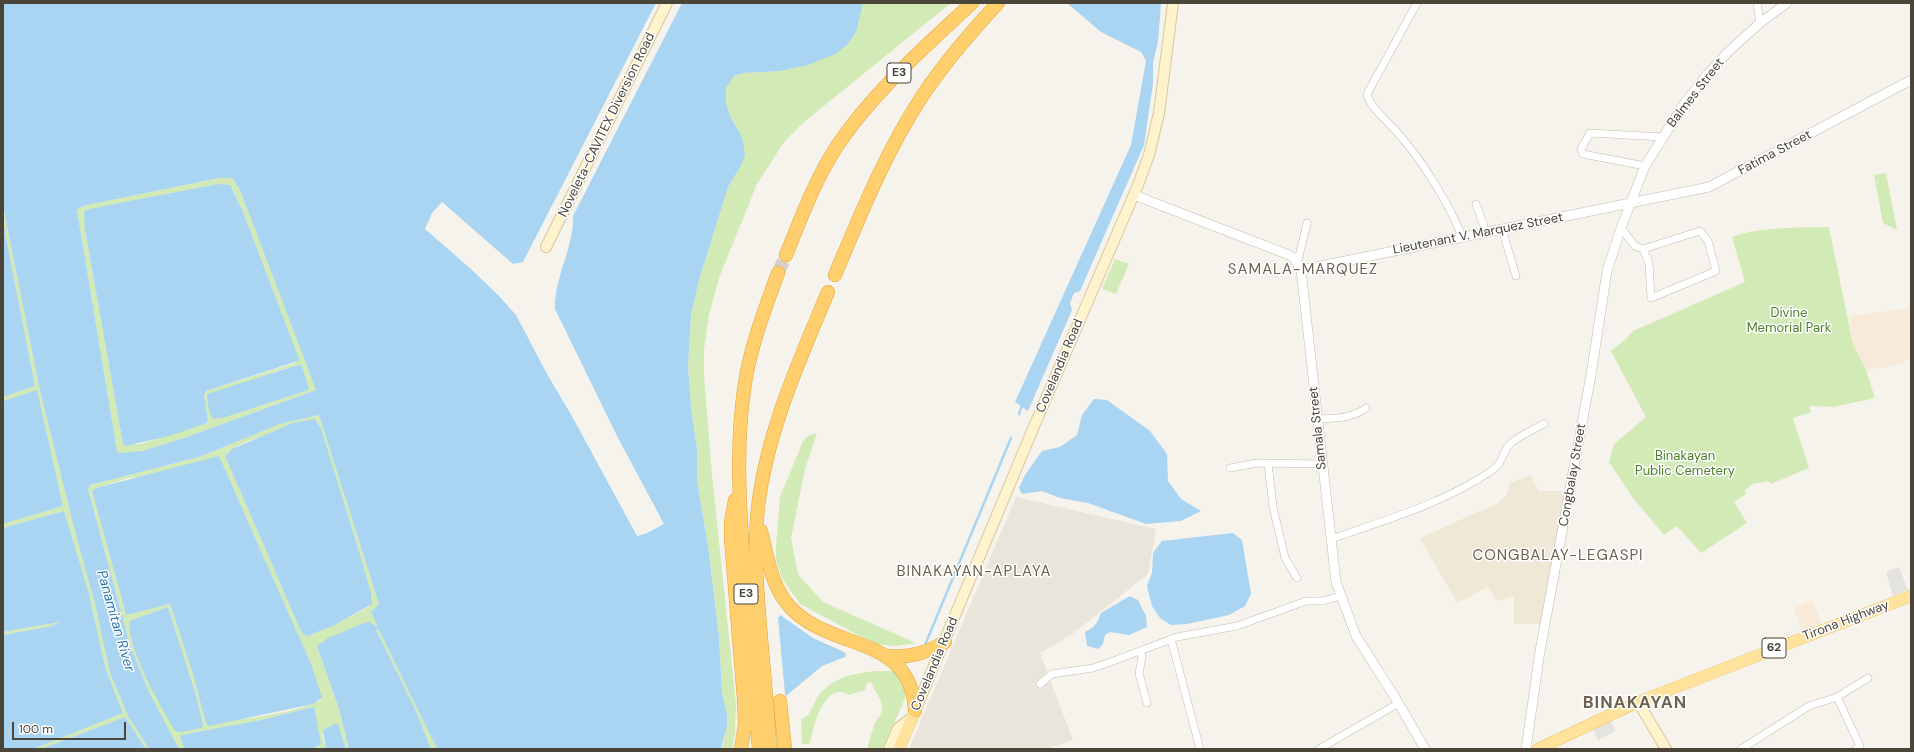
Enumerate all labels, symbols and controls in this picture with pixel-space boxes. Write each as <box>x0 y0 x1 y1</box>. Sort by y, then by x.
street label: Noveleta-CAVITEX Diversion Road <box>555 30 659 220</box>
street label: Balmes Street <box>1664 55 1728 131</box>
road number: E3 <box>887 63 911 83</box>
street label: Fatima Street <box>1736 127 1814 179</box>
street label: Lieutenant V. Marquez Street <box>1392 210 1564 258</box>
district label: SAMALA-MARQUEZ <box>1228 261 1378 279</box>
park label: Divine Memorial Park <box>1747 306 1831 337</box>
street label: Covelandia Road <box>1033 317 1087 415</box>
street label: Samala Street <box>1306 386 1330 470</box>
street label: Congbalay Street <box>1556 422 1590 528</box>
park label: Binakayan Public Cemetery <box>1635 449 1735 480</box>
district label: CONGBALAY-LEGASPI <box>1472 547 1644 565</box>
district label: BINAKAYAN-APLAYA <box>896 563 1052 581</box>
water label: Panamitan River <box>92 568 138 674</box>
road number: E3 <box>734 584 758 604</box>
street label: Tirona Highway <box>1801 597 1891 645</box>
street label: Covelandia Road <box>908 615 962 713</box>
road number: 62 <box>1762 638 1786 658</box>
district label: BINAKAYAN <box>1583 694 1687 714</box>
scale bar <box>14 714 128 740</box>
text: 100 m <box>19 721 53 737</box>

